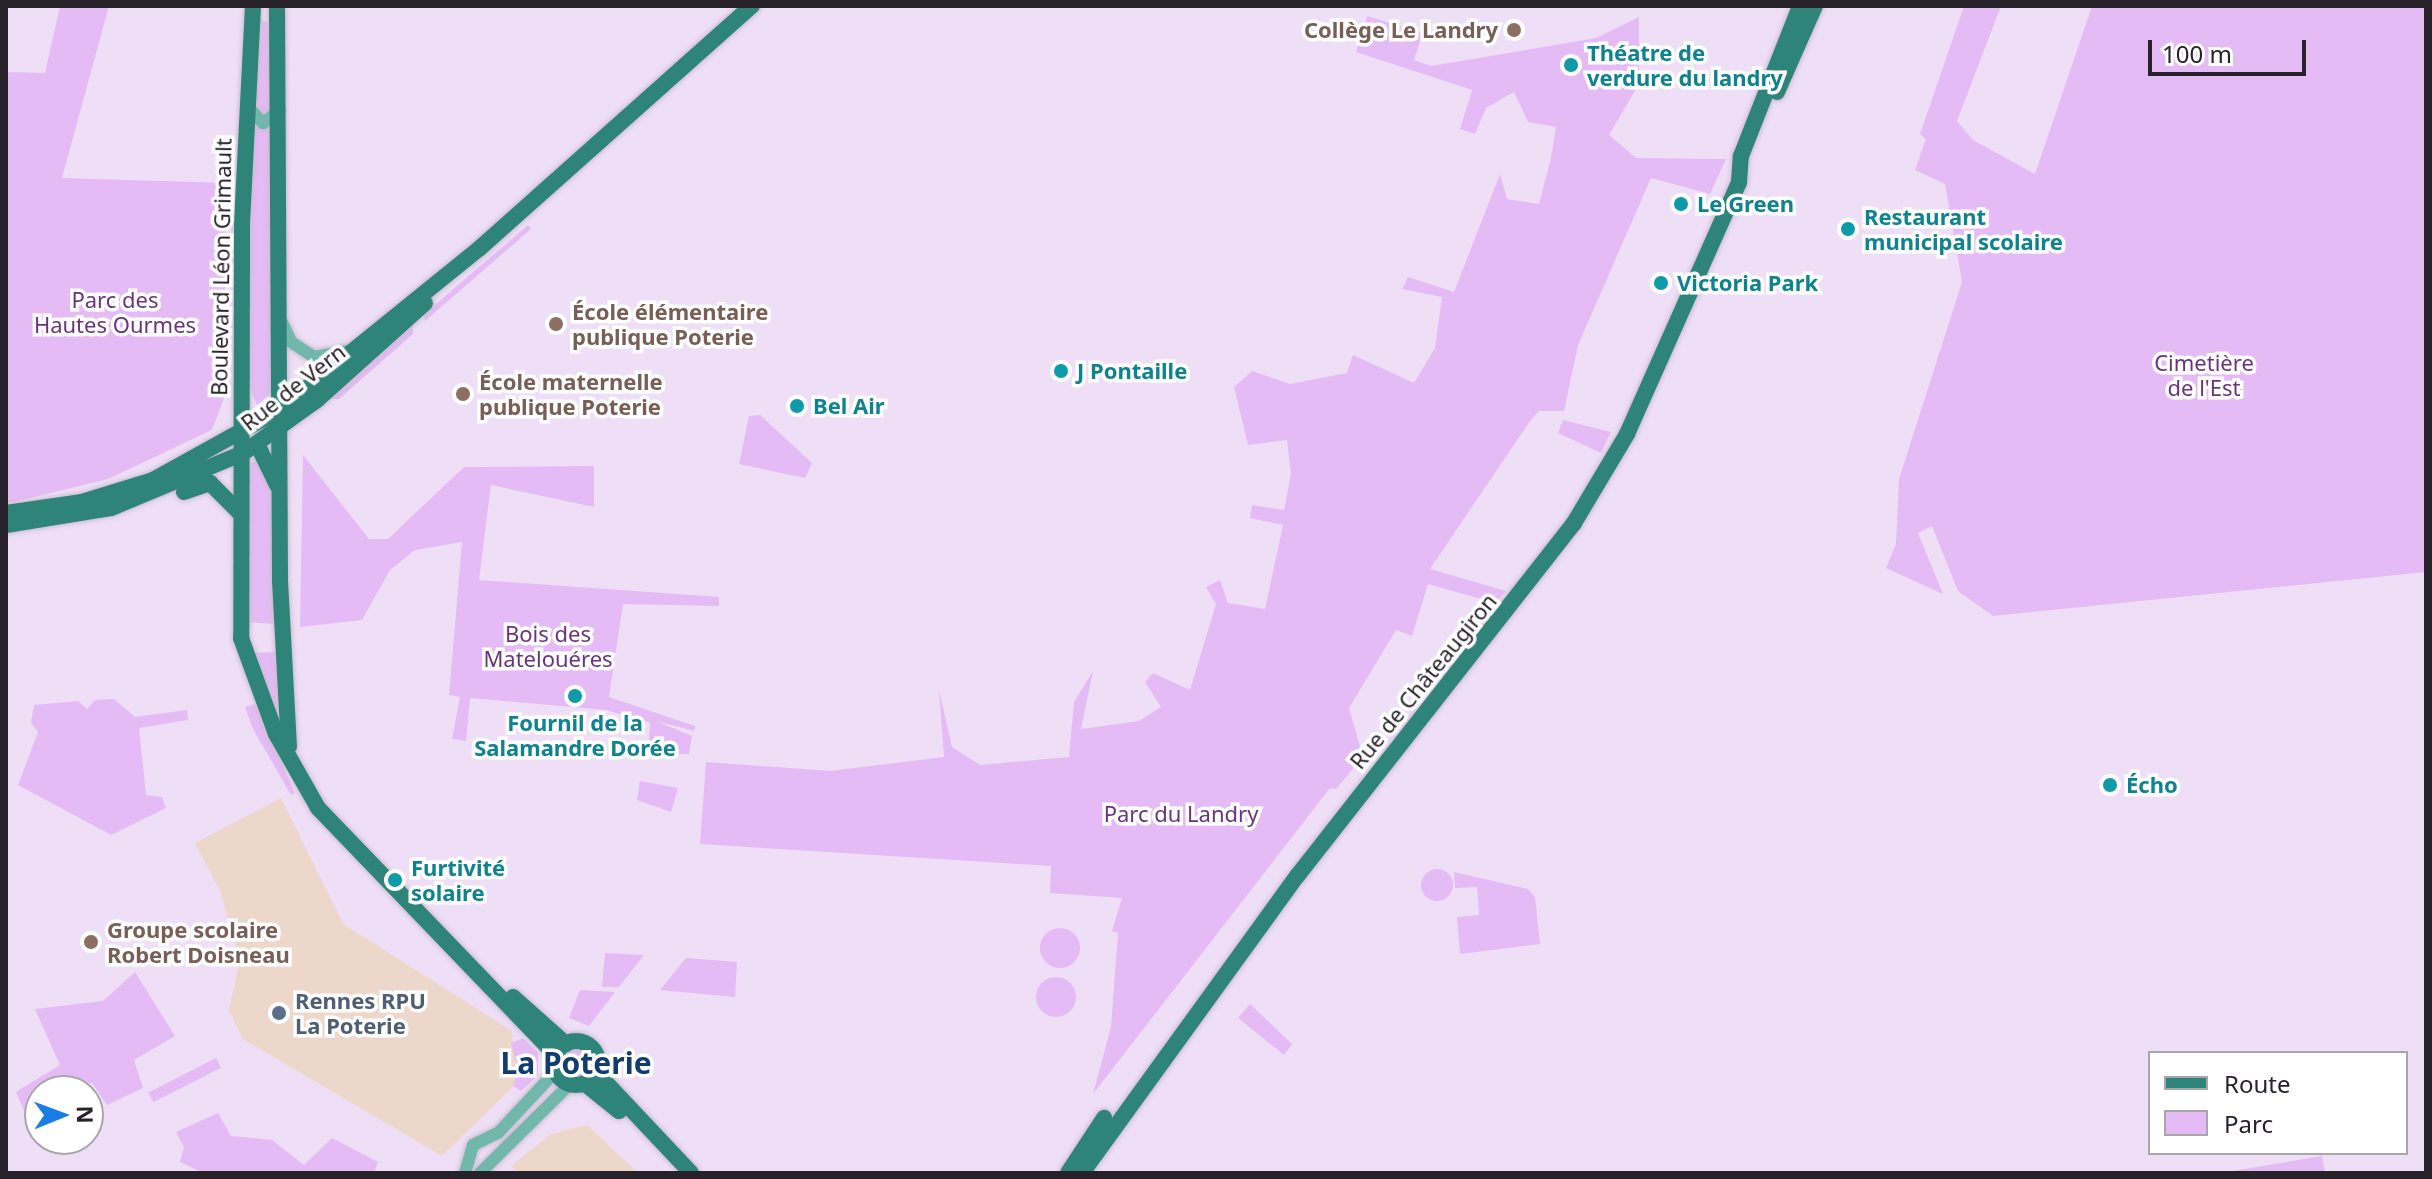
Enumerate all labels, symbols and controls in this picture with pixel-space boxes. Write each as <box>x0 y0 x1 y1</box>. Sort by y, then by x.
place label: Collège Le Landry <box>1304 17 1498 43</box>
marker: Collège Le Landry <box>1505 21 1523 39</box>
scale bar <box>2152 24 2310 74</box>
text: 100 m <box>2162 37 2232 70</box>
place label: Théatre de verdure du landry <box>1587 39 1783 90</box>
marker: Théatre de verdure du landry <box>1562 56 1580 74</box>
street label: Boulevard Léon Grimault <box>206 138 236 396</box>
place label: Le Green <box>1697 191 1794 217</box>
marker: Le Green <box>1672 195 1690 213</box>
place label: Restaurant municipal scolaire <box>1864 203 2063 254</box>
marker: Restaurant municipal scolaire <box>1839 220 1857 238</box>
place label: Victoria Park <box>1677 270 1818 296</box>
marker: Victoria Park <box>1652 274 1670 292</box>
park label: Parc des Hautes Ourmes <box>34 286 196 338</box>
place label: École élémentaire publique Poterie <box>572 298 768 350</box>
marker: École élémentaire publique Poterie <box>547 315 565 333</box>
street label: Rue de Vern <box>236 338 350 436</box>
park label: Cimetière de l'Est <box>2154 349 2254 400</box>
place label: J Pontaille <box>1077 358 1187 384</box>
marker: J Pontaille <box>1052 362 1070 380</box>
place label: École maternelle publique Poterie <box>479 368 663 420</box>
marker: École maternelle publique Poterie <box>454 385 472 403</box>
place label: Bel Air <box>813 393 885 419</box>
marker: Bel Air <box>788 397 806 415</box>
street label: Rue de Châteaugiron <box>1344 588 1502 774</box>
park label: Bois des Matelouéres <box>483 620 613 672</box>
marker: Fournil de la Salamandre Dorée <box>566 687 584 705</box>
place label: Fournil de la Salamandre Dorée <box>474 709 676 760</box>
place label: Écho <box>2126 772 2178 798</box>
marker: Écho <box>2101 776 2119 794</box>
park label: Parc du Landry <box>1104 801 1258 827</box>
place label: Furtivité solaire <box>411 854 505 906</box>
marker: Furtivité solaire <box>386 871 404 889</box>
place label: Groupe scolaire Robert Doisneau <box>107 916 290 968</box>
marker: Groupe scolaire Robert Doisneau <box>82 933 100 951</box>
place label: Rennes RPU La Poterie <box>295 987 426 1038</box>
marker: Rennes RPU La Poterie <box>270 1004 288 1022</box>
district label: La Poterie <box>500 1045 652 1081</box>
legend <box>2148 1051 2408 1155</box>
text: Route <box>2224 1067 2290 1100</box>
north arrow <box>24 1075 104 1155</box>
text: N <box>71 1105 101 1124</box>
text: Parc <box>2224 1107 2273 1140</box>

